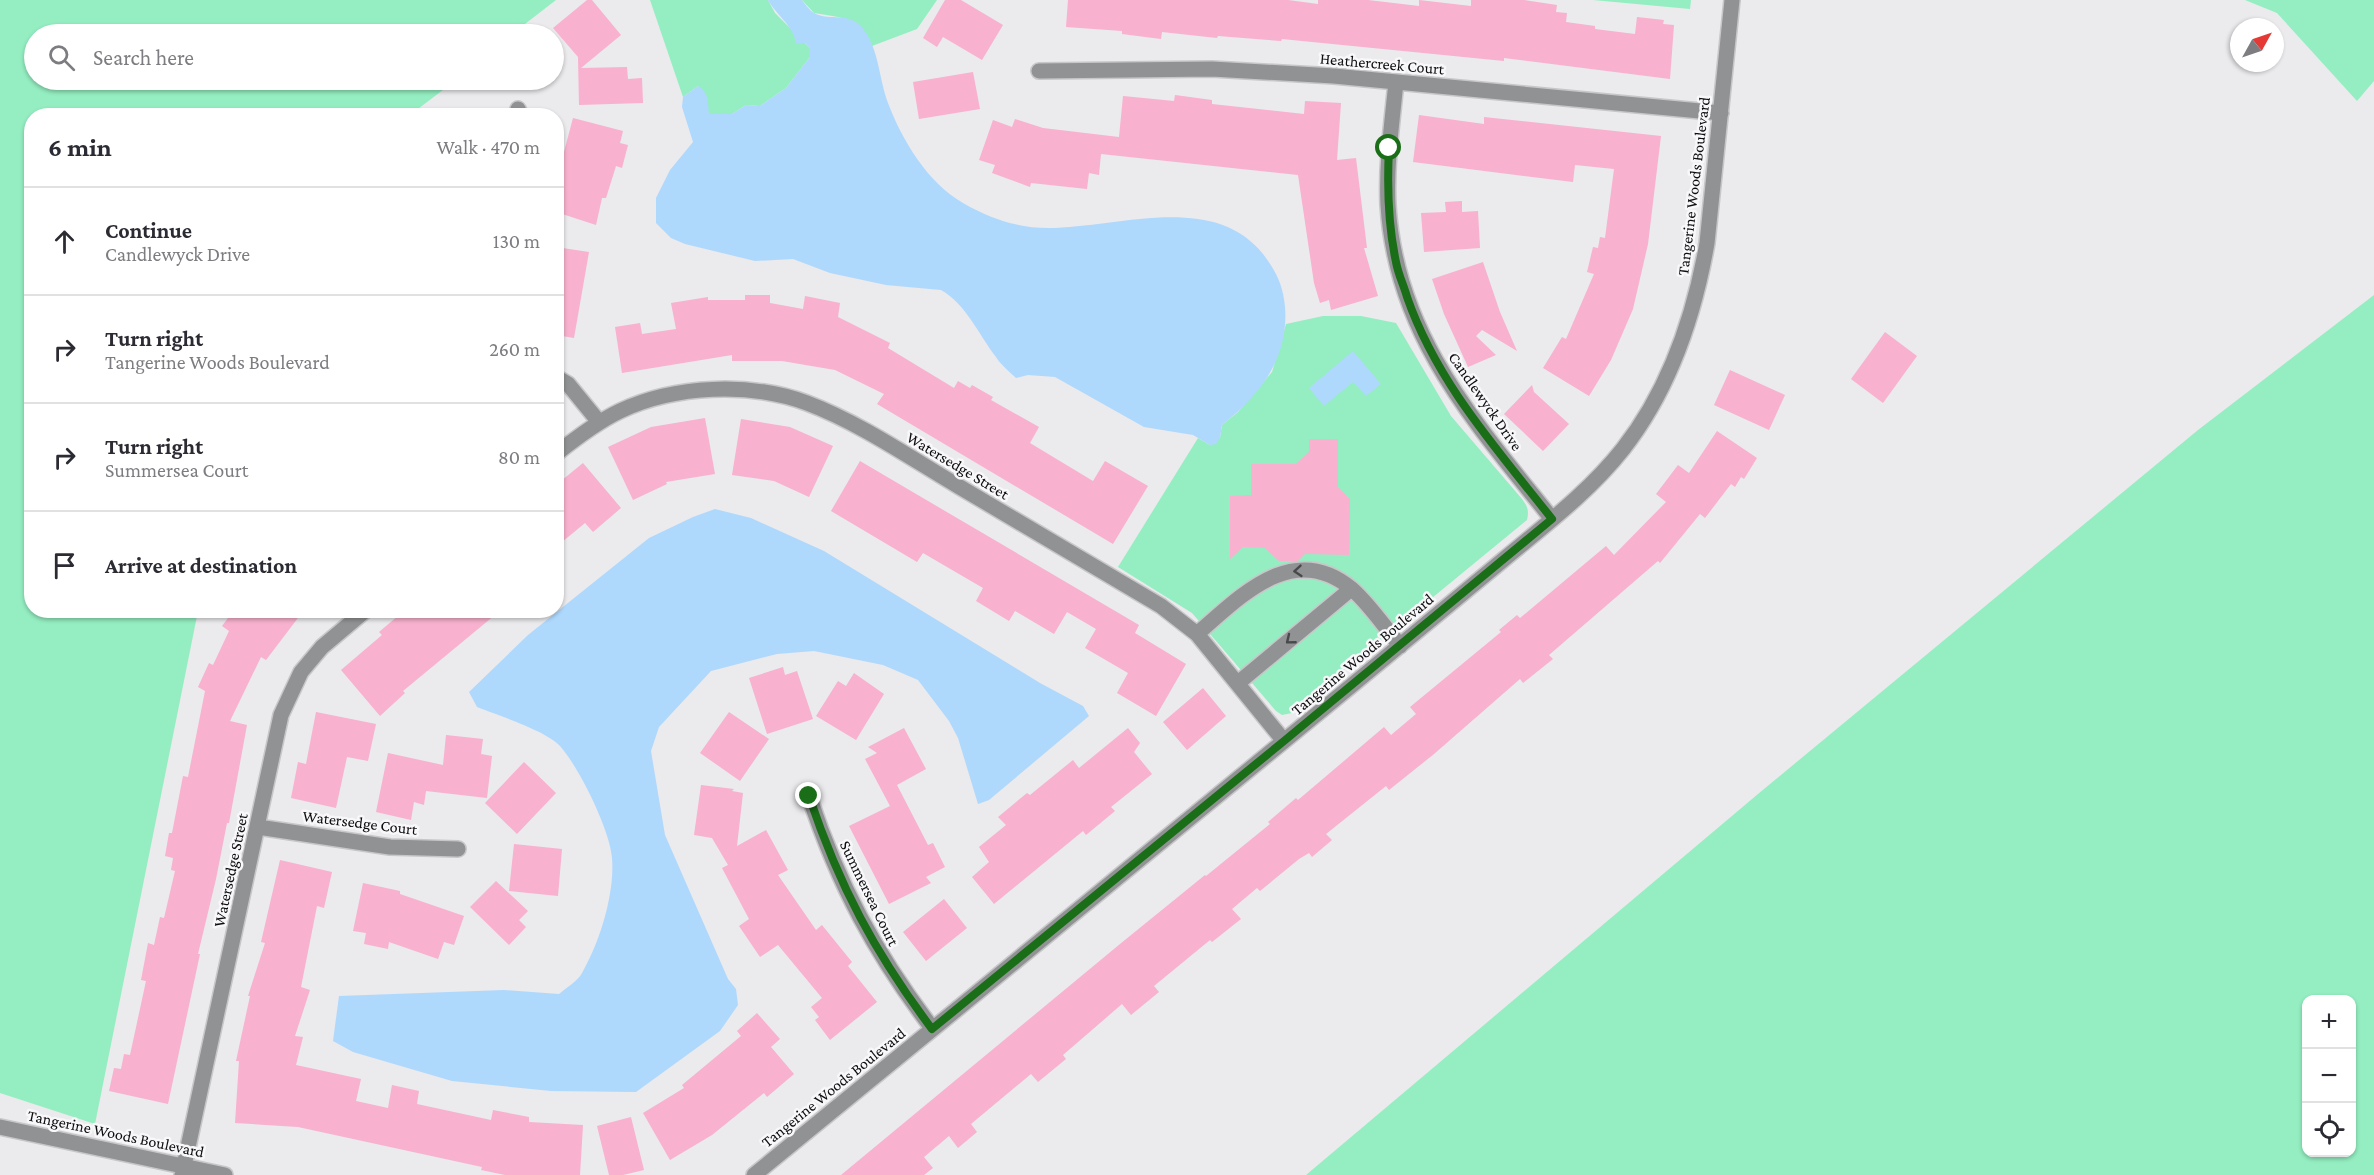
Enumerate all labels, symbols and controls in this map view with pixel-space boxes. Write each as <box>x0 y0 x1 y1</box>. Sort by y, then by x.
north arrow <box>2230 18 2284 72</box>
search box <box>24 24 564 90</box>
icon: search <box>45 41 78 74</box>
text: Search here <box>93 45 194 70</box>
street label: Heathercreek Court <box>1319 50 1445 77</box>
street label: Tangerine Woods Boulevard <box>1674 95 1714 276</box>
text: 6 min <box>48 133 112 162</box>
route start <box>1375 134 1401 160</box>
text: Walk · 470 m <box>436 136 540 158</box>
text: Continue <box>105 218 192 243</box>
icon: ahead <box>48 225 81 258</box>
text: 130 m <box>493 230 540 252</box>
text: Candlewyck Drive <box>105 243 250 265</box>
text: Turn right <box>105 326 203 351</box>
icon: right <box>48 333 81 366</box>
text: 260 m <box>489 338 540 360</box>
street label: Candlewyck Drive <box>1445 349 1526 454</box>
text: Tangerine Woods Boulevard <box>105 351 330 373</box>
street label: Watersedge Street <box>903 428 1012 504</box>
text: Turn right <box>105 434 203 459</box>
icon: right <box>48 441 81 474</box>
text: 80 m <box>498 446 540 468</box>
text: Summersea Court <box>105 459 248 481</box>
icon: arrive <box>48 549 81 582</box>
text: Arrive at destination <box>105 553 297 578</box>
one-way arrow <box>1293 564 1302 577</box>
street label: Tangerine Woods Boulevard <box>1288 590 1438 719</box>
one-way arrow <box>1286 633 1297 644</box>
route end <box>795 782 821 808</box>
street label: Watersedge Court <box>302 807 419 839</box>
street label: Watersedge Street <box>210 811 252 929</box>
street label: Summersea Court <box>837 838 903 949</box>
map controls <box>2302 995 2356 1157</box>
button: + <box>2302 995 2356 1049</box>
street label: Tangerine Woods Boulevard <box>758 1024 910 1151</box>
button: − <box>2302 1049 2356 1103</box>
button: locate <box>2302 1103 2356 1157</box>
street label: Tangerine Woods Boulevard <box>26 1106 206 1162</box>

